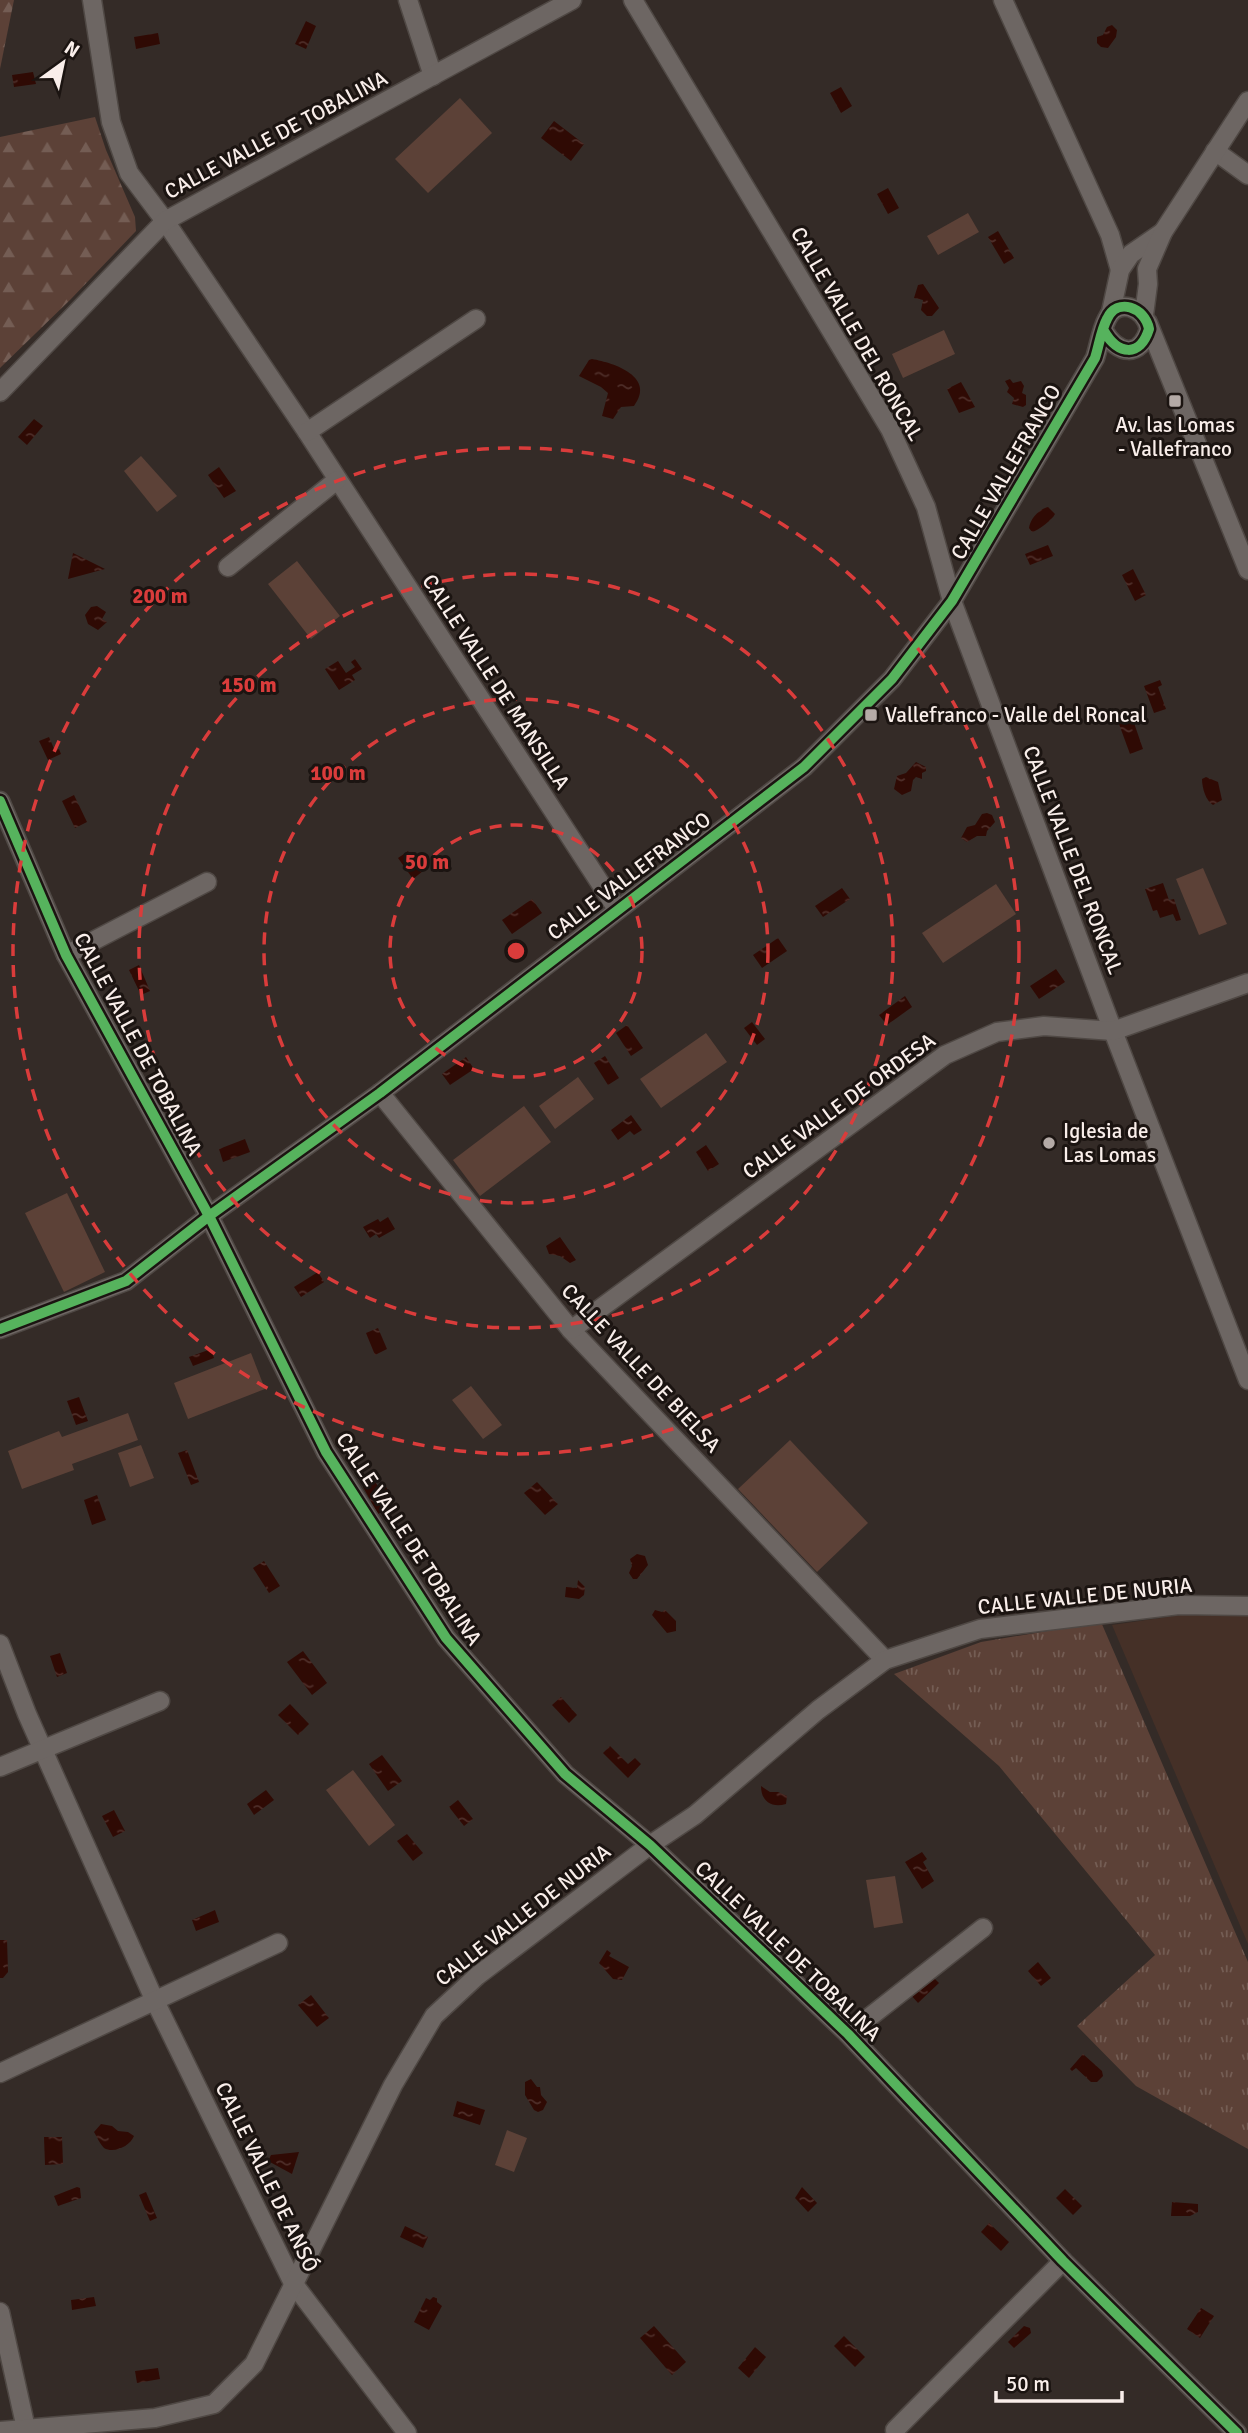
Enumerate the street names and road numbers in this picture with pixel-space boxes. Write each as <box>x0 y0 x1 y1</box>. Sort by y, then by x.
street label: CALLE VALLE DE TOBALINA <box>160 65 392 205</box>
street label: CALLE VALLE DEL RONCAL <box>785 222 929 446</box>
street label: CALLE VALLEFRANCO <box>945 380 1067 564</box>
street label: CALLE VALLE DE MANSILLA <box>417 569 576 795</box>
street label: CALLE VALLE DEL RONCAL <box>1017 742 1129 978</box>
street label: CALLE VALLEFRANCO <box>542 806 716 946</box>
street label: CALLE VALLE DE TOBALINA <box>68 928 208 1160</box>
street label: CALLE VALLE DE ORDESA <box>738 1027 941 1185</box>
street label: CALLE VALLE DE BIELSA <box>556 1278 726 1458</box>
street label: CALLE VALLE DE TOBALINA <box>330 1428 488 1650</box>
street label: CALLE VALLE DE NURIA <box>977 1572 1194 1620</box>
street label: CALLE VALLE DE NURIA <box>430 1838 616 1992</box>
street label: CALLE VALLE DE TOBALINA <box>690 1855 887 2047</box>
street label: CALLE VALLE DE ANSÓ <box>210 2078 324 2276</box>

